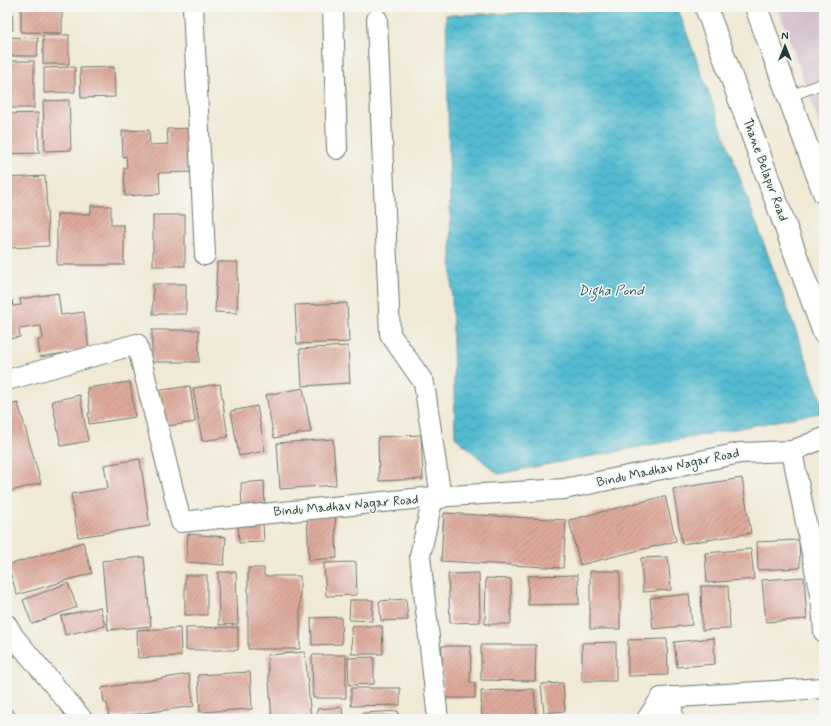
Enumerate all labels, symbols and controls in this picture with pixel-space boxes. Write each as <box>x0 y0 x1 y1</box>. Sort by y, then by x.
north arrow <box>765 26 805 66</box>
text: N <box>781 30 789 44</box>
street label: Thane Belapur Road <box>738 116 792 224</box>
water label: Digha Pond <box>578 282 645 302</box>
street label: Bindu Madhav Nagar Road <box>595 445 741 492</box>
street label: Bindu Madhav Nagar Road <box>273 491 419 522</box>

